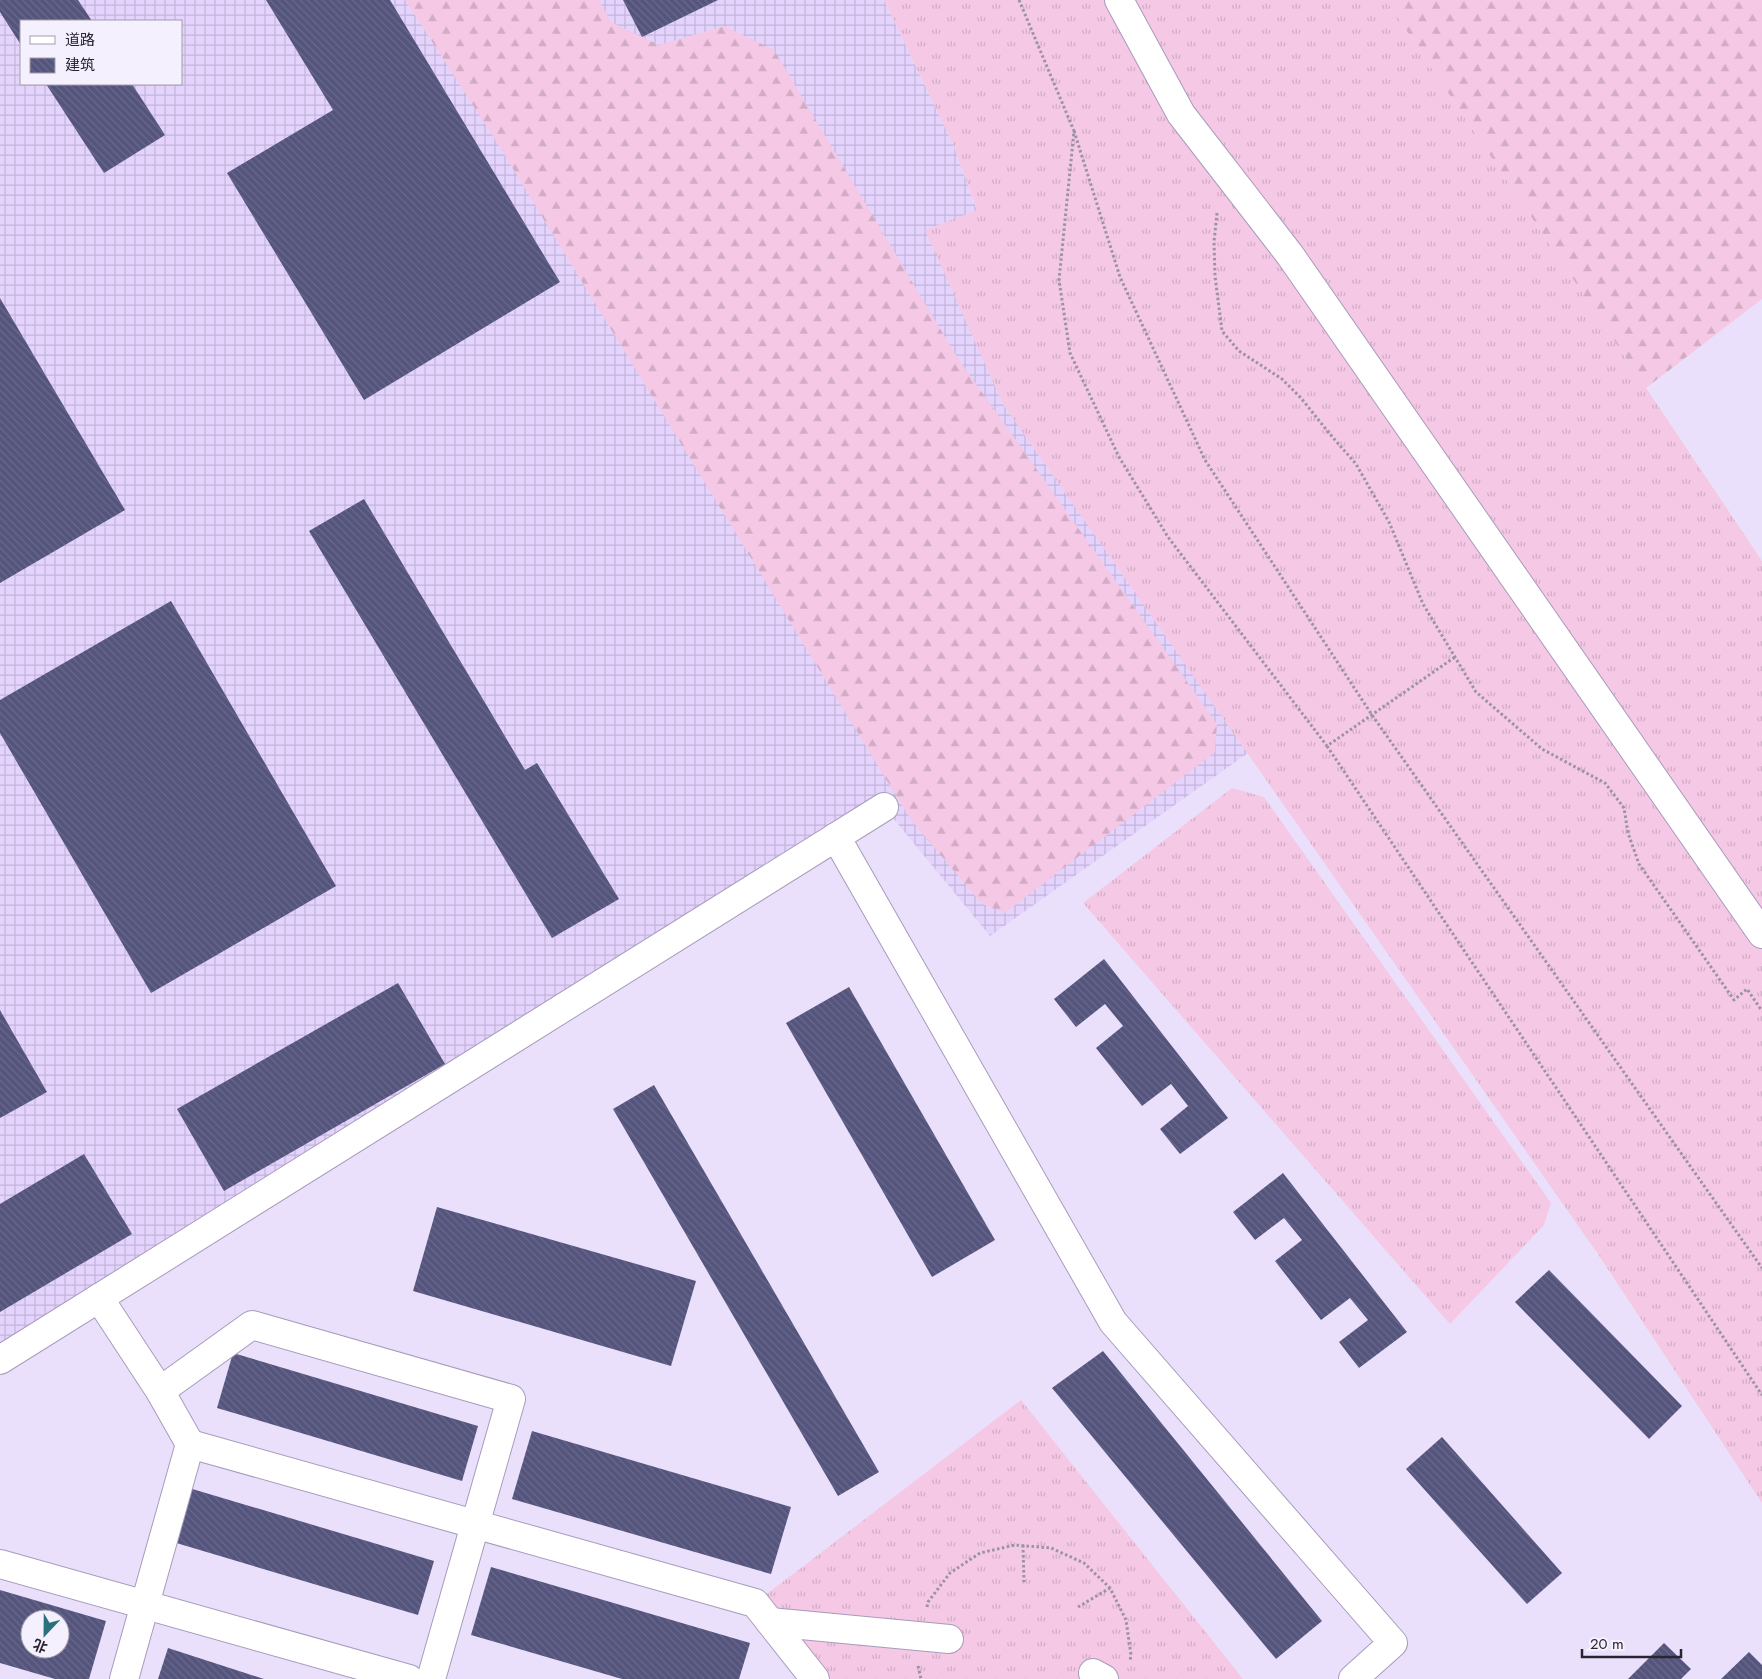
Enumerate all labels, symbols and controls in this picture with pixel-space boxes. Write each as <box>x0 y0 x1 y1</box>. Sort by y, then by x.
legend <box>20 20 182 85</box>
text: 道路 <box>65 29 95 51</box>
text: 建筑 <box>65 54 95 76</box>
north arrow <box>20 1609 70 1659</box>
scale bar <box>1582 1626 1681 1658</box>
text: 20 m <box>1590 1633 1624 1655</box>
text: 北 <box>30 1634 50 1658</box>

